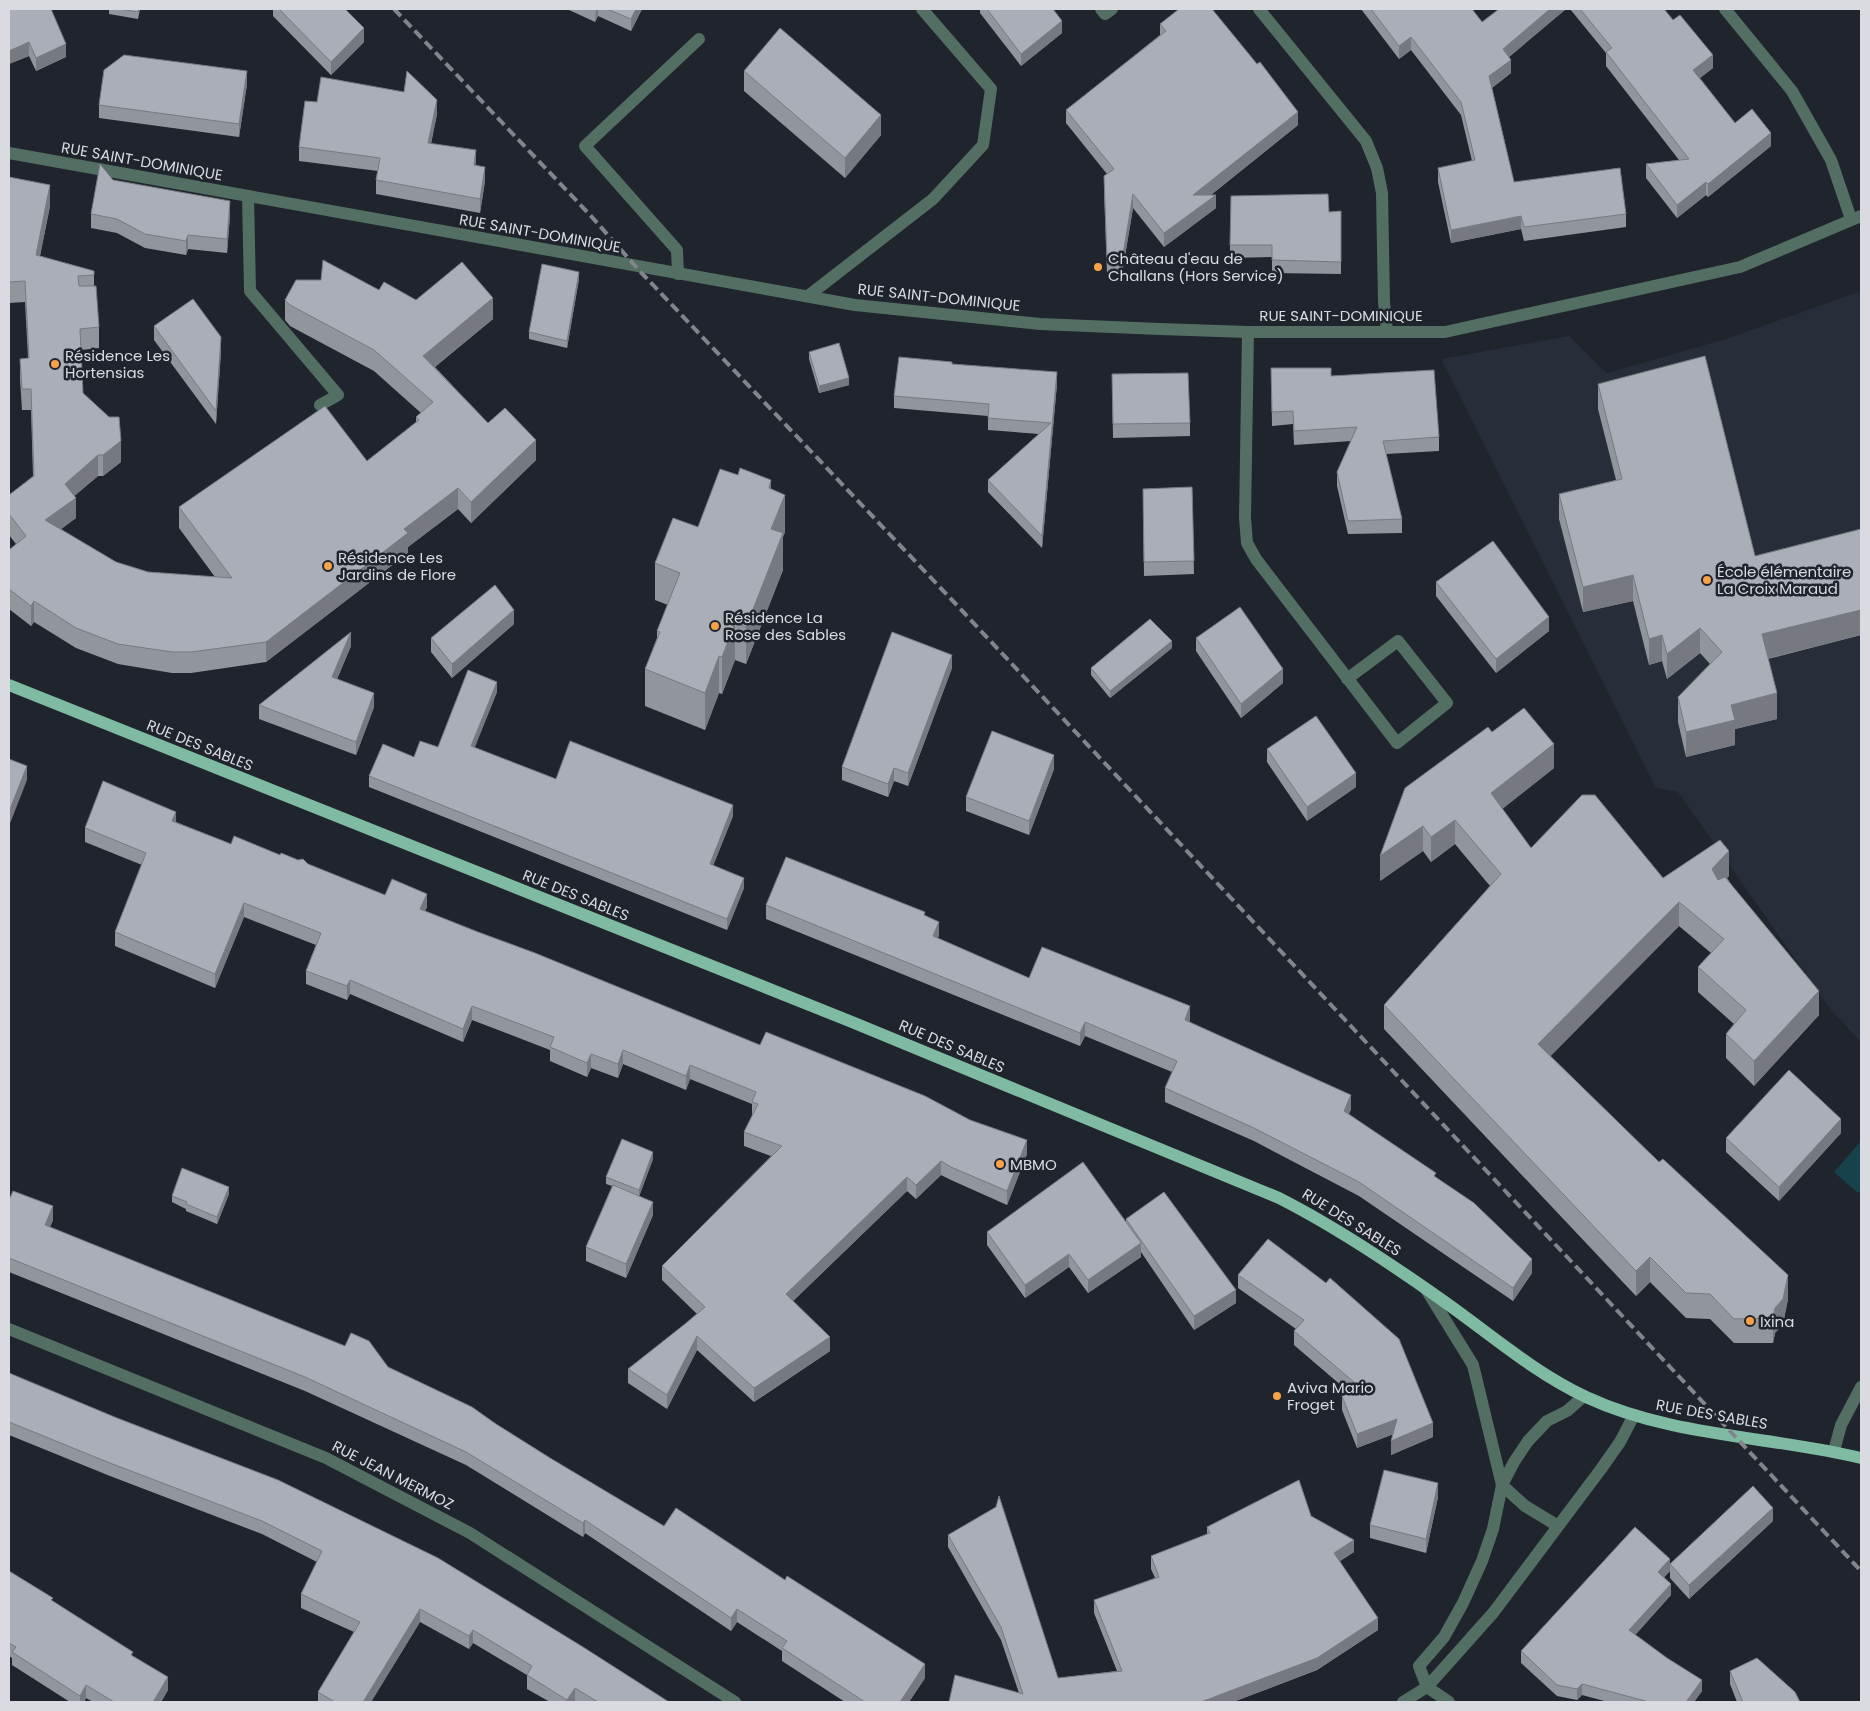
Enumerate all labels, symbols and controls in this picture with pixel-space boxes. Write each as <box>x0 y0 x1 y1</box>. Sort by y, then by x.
street label: RUE SAINT-DOMINIQUE <box>60 136 224 186</box>
street label: RUE SAINT-DOMINIQUE <box>458 208 622 258</box>
place label: Château d'eau de Challans (Hors Service) <box>1108 248 1284 286</box>
marker: Château d'eau de Challans (Hors Service) <box>1092 261 1104 273</box>
street label: RUE SAINT-DOMINIQUE <box>857 278 1021 316</box>
street label: RUE SAINT-DOMINIQUE <box>1259 305 1423 326</box>
place label: Résidence Les Hortensias <box>65 345 170 383</box>
marker: Résidence Les Hortensias <box>49 358 61 370</box>
place label: Résidence Les Jardins de Flore <box>338 547 456 585</box>
marker: Résidence Les Jardins de Flore <box>322 560 334 572</box>
place label: École élémentaire La Croix Maraud <box>1717 561 1851 599</box>
marker: École élémentaire La Croix Maraud <box>1701 574 1713 586</box>
place label: Résidence La Rose des Sables <box>725 607 846 645</box>
marker: Résidence La Rose des Sables <box>709 620 721 632</box>
street label: RUE DES SABLES <box>144 714 256 776</box>
street label: RUE DES SABLES <box>520 864 632 926</box>
street label: RUE DES SABLES <box>896 1014 1008 1078</box>
place label: MBMO <box>1010 1154 1057 1175</box>
marker: MBMO <box>994 1158 1006 1170</box>
street label: RUE DES SABLES <box>1298 1183 1406 1261</box>
place label: Ixina <box>1760 1311 1794 1332</box>
marker: Ixina <box>1744 1315 1756 1327</box>
place label: Aviva Mario Froget <box>1287 1377 1374 1415</box>
marker: Aviva Mario Froget <box>1271 1390 1283 1402</box>
street label: RUE DES SABLES <box>1654 1394 1770 1434</box>
street label: RUE JEAN MERMOZ <box>329 1435 457 1515</box>

